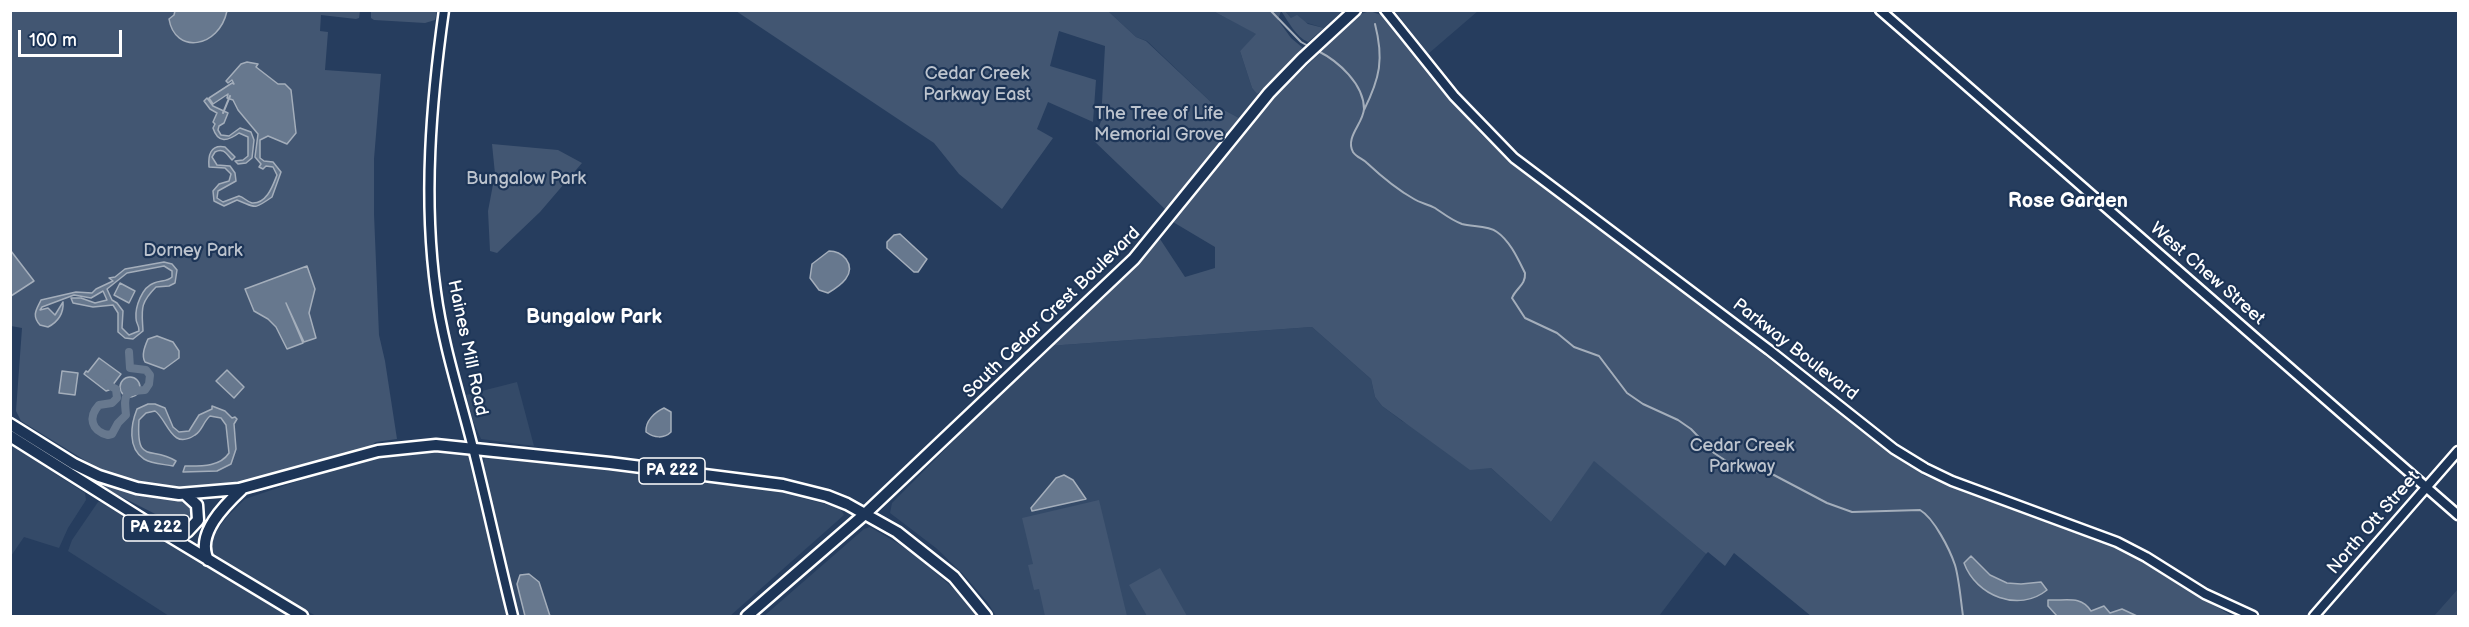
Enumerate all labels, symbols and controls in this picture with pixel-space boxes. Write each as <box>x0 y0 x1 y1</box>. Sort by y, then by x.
scale bar <box>21 18 124 56</box>
text: 100 m <box>29 30 77 51</box>
park label: Cedar Creek Parkway East <box>923 63 1031 106</box>
park label: The Tree of Life Memorial Grove <box>1094 103 1224 146</box>
park label: Bungalow Park <box>466 168 586 190</box>
district label: Rose Garden <box>2008 190 2128 214</box>
street label: West Chew Street <box>2145 218 2269 330</box>
street label: South Cedar Crest Boulevard <box>959 223 1145 403</box>
park label: Dorney Park <box>143 240 243 262</box>
street label: Haines Mill Road <box>442 278 492 418</box>
street label: Parkway Boulevard <box>1728 294 1862 406</box>
district label: Bungalow Park <box>526 306 662 330</box>
park label: Cedar Creek Parkway <box>1690 435 1794 478</box>
road number: PA 222 <box>639 458 705 484</box>
street label: North Ott Street <box>2323 467 2425 579</box>
road number: PA 222 <box>123 515 189 541</box>

